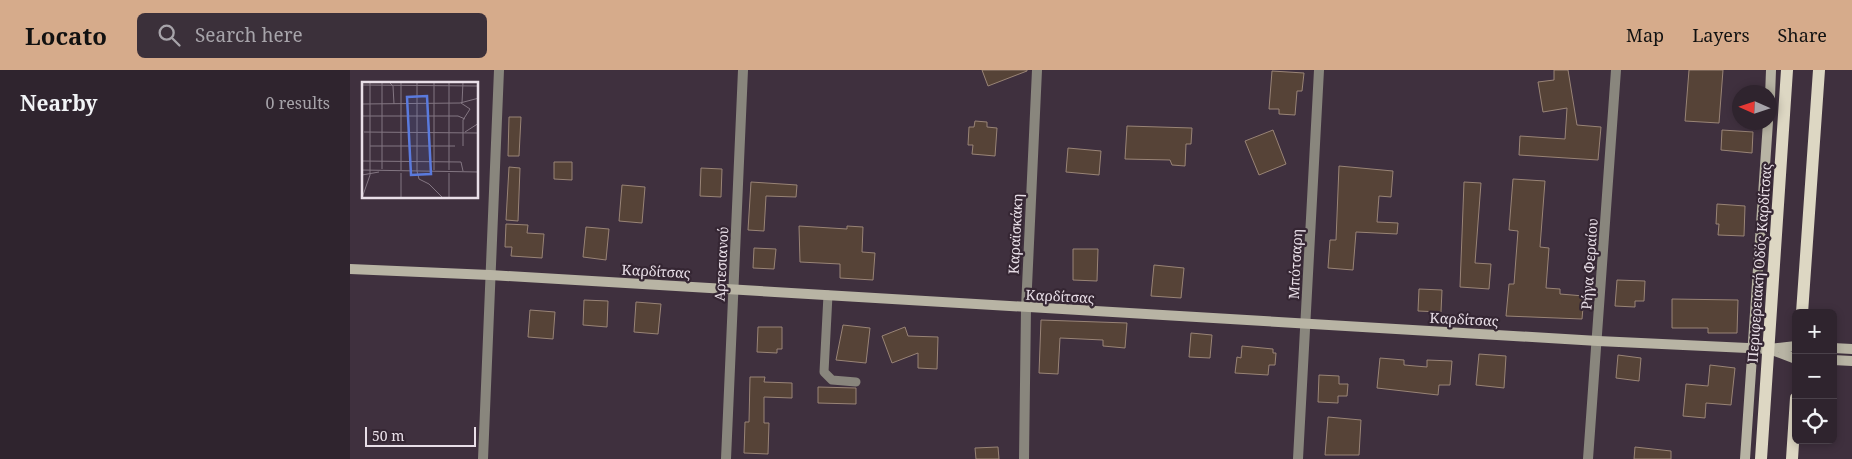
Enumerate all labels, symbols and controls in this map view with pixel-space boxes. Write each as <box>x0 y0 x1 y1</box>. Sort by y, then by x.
search box <box>137 13 487 58</box>
text: Locato <box>25 19 107 52</box>
icon: search <box>155 21 183 49</box>
text: Search here <box>195 22 303 48</box>
text: Map <box>1626 23 1664 47</box>
text: Layers <box>1692 23 1750 47</box>
text: Share <box>1778 23 1827 47</box>
inset map <box>362 82 479 199</box>
north arrow <box>1732 85 1777 130</box>
text: Nearby <box>20 89 98 117</box>
text: 0 results <box>266 92 330 114</box>
street label: Περιφερειακή Οδός Καρδίτσας <box>1743 162 1775 363</box>
street label: Καραϊσκάκη <box>1003 193 1027 275</box>
street label: Ρήγα Φεραίου <box>1576 218 1602 310</box>
street label: Αρτεσιανού <box>710 226 732 302</box>
street label: Μπότσαρη <box>1284 228 1306 300</box>
street label: Καρδίτσας <box>621 260 691 282</box>
street label: Καρδίτσας <box>1025 285 1095 307</box>
street label: Καρδίτσας <box>1429 308 1499 330</box>
map controls <box>1792 309 1837 444</box>
button: + <box>1792 309 1837 354</box>
button: − <box>1792 354 1837 399</box>
button: locate <box>1792 399 1837 444</box>
scale bar <box>365 424 476 447</box>
text: 50 m <box>372 426 405 445</box>

